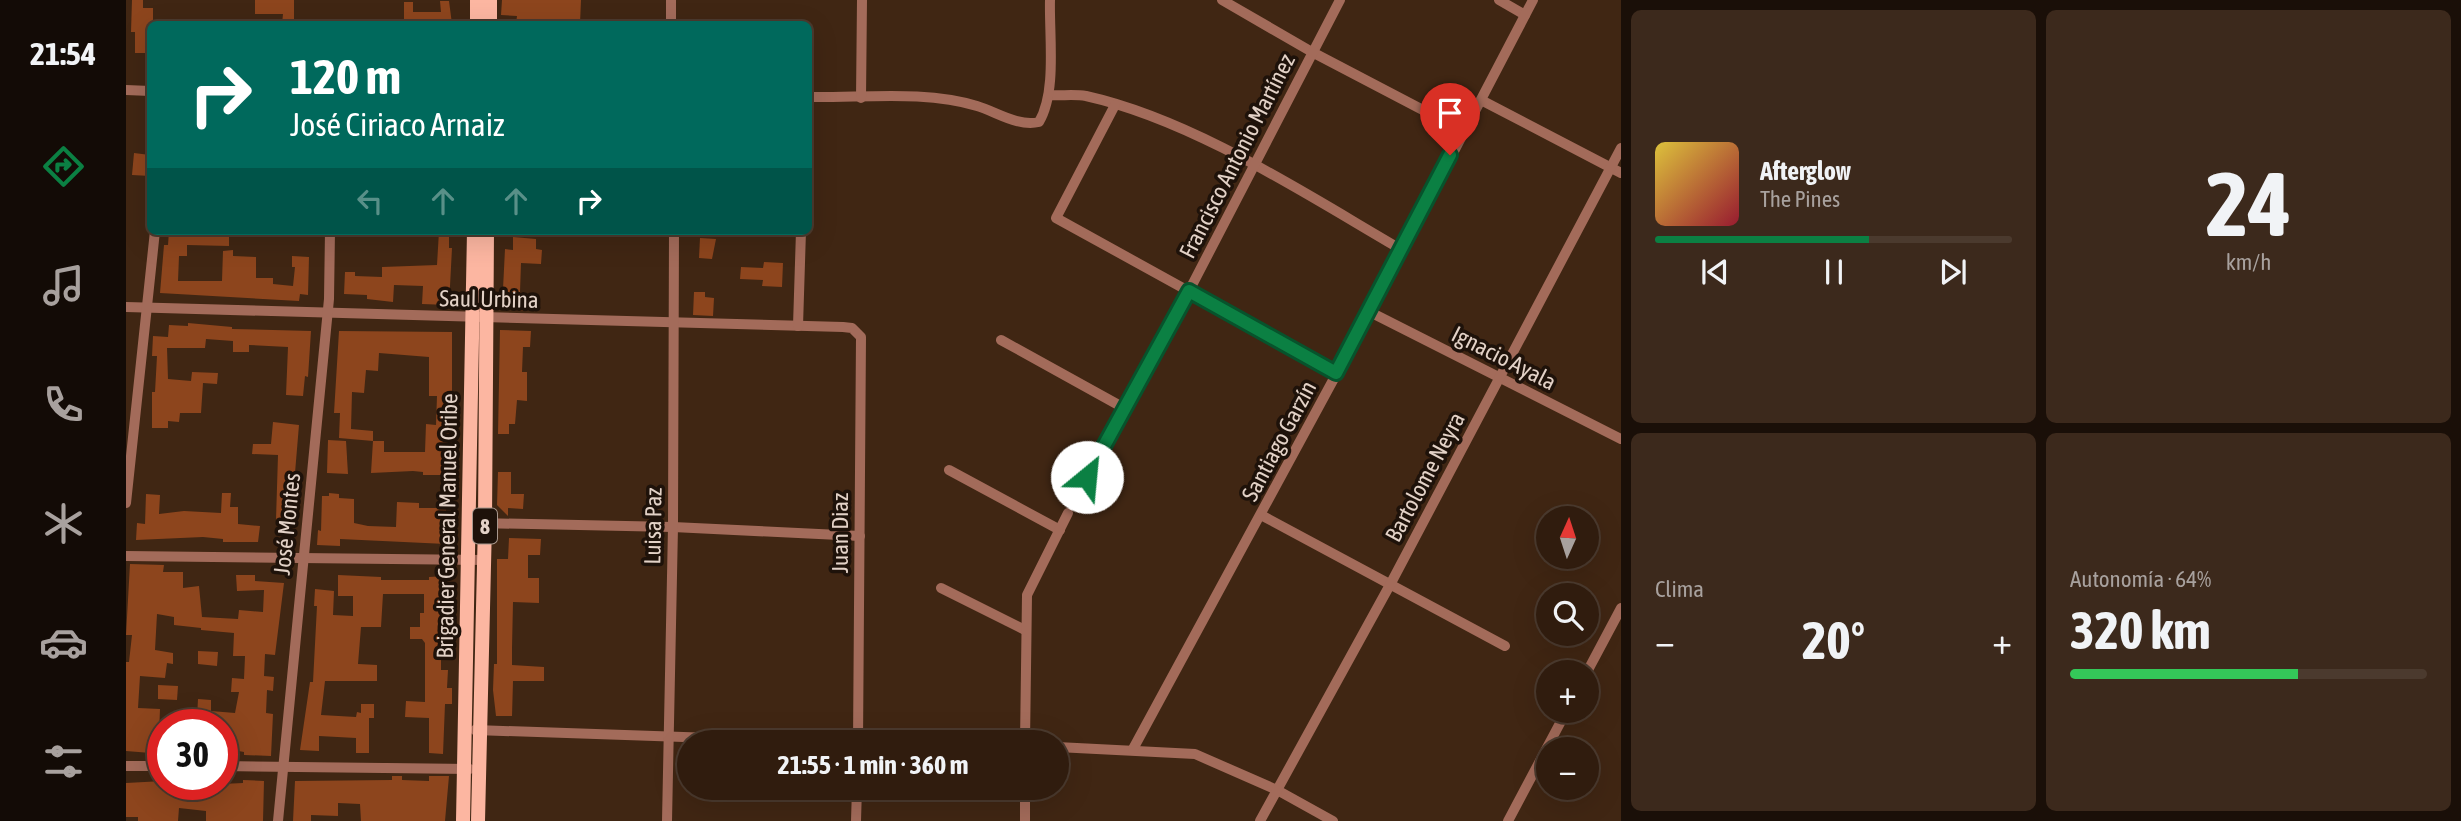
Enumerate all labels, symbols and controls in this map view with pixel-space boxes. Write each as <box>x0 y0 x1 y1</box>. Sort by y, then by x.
text: 21:54 <box>30 35 96 72</box>
text: 120 m <box>290 48 401 104</box>
icon: right <box>175 49 266 140</box>
street label: Francisco Antonio Martínez <box>1174 49 1300 263</box>
pin <box>1420 83 1480 155</box>
icon: arrive <box>1431 94 1469 132</box>
text: José Ciriaco Arnaiz <box>290 106 505 143</box>
icon: directions <box>39 142 88 191</box>
text: 24 <box>2206 151 2291 255</box>
text: Afterglow <box>1760 156 1851 186</box>
icon: left <box>351 182 389 220</box>
icon: ahead <box>424 182 462 220</box>
icon: ahead <box>497 182 535 220</box>
icon: right <box>570 182 608 220</box>
text: The Pines <box>1760 186 1840 212</box>
text: km/h <box>2226 249 2271 275</box>
icon: previous <box>1696 253 1734 291</box>
icon: pause <box>1815 253 1853 291</box>
icon: next <box>1934 253 1972 291</box>
icon: music <box>39 261 88 310</box>
street label: Saul Urbina <box>439 285 539 313</box>
street label: Ignacio Ayala <box>1448 321 1560 395</box>
street label: Santiago Garzín <box>1237 377 1321 505</box>
icon: phone <box>39 380 88 429</box>
street label: Brigadier General Manuel Oribe <box>432 393 462 659</box>
street label: Bartolome Neyra <box>1380 408 1470 546</box>
position arrow <box>1050 440 1124 514</box>
street label: José Montes <box>269 472 305 576</box>
street label: Luisa Paz <box>639 487 667 565</box>
street label: Juan Diaz <box>827 493 853 573</box>
icon: climate <box>39 499 88 548</box>
north arrow <box>1536 506 1600 569</box>
map controls <box>1536 506 1599 800</box>
road number: 8 <box>473 508 497 544</box>
text: Autonomía · 64% <box>2070 566 2211 592</box>
text: Clima <box>1655 576 1704 602</box>
button: search <box>1536 583 1599 646</box>
text: 320 km <box>2070 600 2211 660</box>
text: 20° <box>1802 610 1865 670</box>
icon: car <box>39 618 88 667</box>
text: − <box>1655 619 1675 662</box>
text: + <box>1992 619 2012 662</box>
button: + <box>1536 660 1599 723</box>
speed limit sign: 30 <box>147 709 238 800</box>
icon: filters <box>39 737 88 786</box>
button: − <box>1536 737 1599 800</box>
text: 21:55 · 1 min · 360 m <box>778 750 968 780</box>

